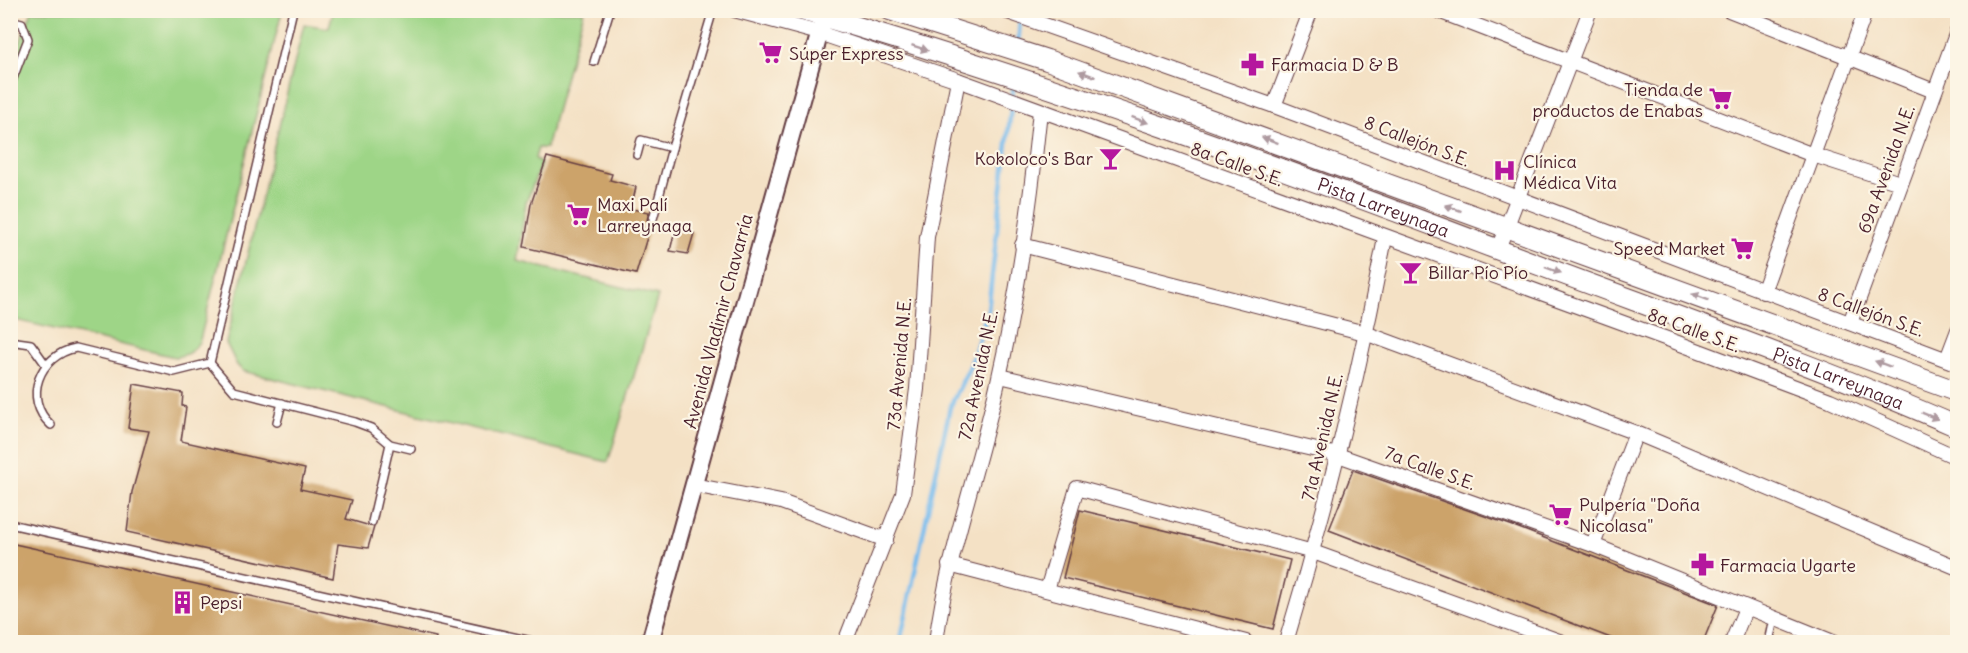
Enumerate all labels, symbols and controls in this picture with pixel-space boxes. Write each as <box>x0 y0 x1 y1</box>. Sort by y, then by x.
supermarket icon: Súper Express <box>758 40 784 66</box>
place label: Súper Express <box>789 42 904 65</box>
one-way arrow <box>911 43 929 53</box>
pharmacy icon: Farmacia D & B <box>1240 51 1266 77</box>
place label: Farmacia D & B <box>1271 53 1399 76</box>
one-way arrow <box>1078 69 1096 79</box>
place label: Tienda de productos de Enabas <box>1533 78 1703 122</box>
supermarket icon: Tienda de productos de Enabas <box>1708 86 1734 112</box>
street label: 69a Avenida N.E. <box>1852 102 1920 236</box>
street label: 8 Callejón S.E. <box>1361 110 1473 172</box>
one-way arrow <box>1131 115 1149 125</box>
one-way arrow <box>1261 135 1279 145</box>
street label: 8a Calle S.E. <box>1187 137 1287 191</box>
bar icon: Kokoloco's Bar <box>1098 145 1124 171</box>
place label: Kokoloco's Bar <box>974 147 1094 170</box>
place label: Clínica Médica Vita <box>1523 150 1617 194</box>
hospital icon: Clínica Médica Vita <box>1492 158 1518 184</box>
street label: Pista Larreynaga <box>1315 172 1453 242</box>
place label: Maxi Palí Larreynaga <box>597 193 692 237</box>
supermarket icon: Maxi Palí Larreynaga <box>566 201 592 227</box>
one-way arrow <box>1444 202 1462 212</box>
street label: Avenida Vladimir Chavarría <box>678 211 758 431</box>
supermarket icon: Speed Market <box>1730 235 1756 261</box>
place label: Speed Market <box>1614 237 1725 260</box>
bar icon: Billar Pío Pío <box>1397 259 1423 285</box>
place label: Billar Pío Pío <box>1428 261 1528 284</box>
one-way arrow <box>1544 265 1562 275</box>
street label: 8 Callejón S.E. <box>1815 282 1927 342</box>
one-way arrow <box>1691 291 1709 301</box>
street label: 73a Avenida N.E. <box>882 296 916 432</box>
street label: 8a Calle S.E. <box>1644 303 1744 357</box>
street label: 72a Avenida N.E. <box>953 307 1003 443</box>
street label: Pista Larreynaga <box>1770 342 1907 414</box>
one-way arrow <box>1874 359 1892 369</box>
street label: 71a Avenida N.E. <box>1296 371 1348 503</box>
one-way arrow <box>1922 411 1940 421</box>
street label: 7a Calle S.E. <box>1381 441 1479 495</box>
place label: Pulpería "Doña Nicolasa" <box>1579 493 1700 537</box>
supermarket icon: Pulpería "Doña Nicolasa" <box>1548 501 1574 527</box>
pharmacy icon: Farmacia Ugarte <box>1689 552 1715 578</box>
place label: Farmacia Ugarte <box>1720 554 1856 577</box>
building icon: Pepsi <box>169 589 195 615</box>
place label: Pepsi <box>200 591 242 614</box>

